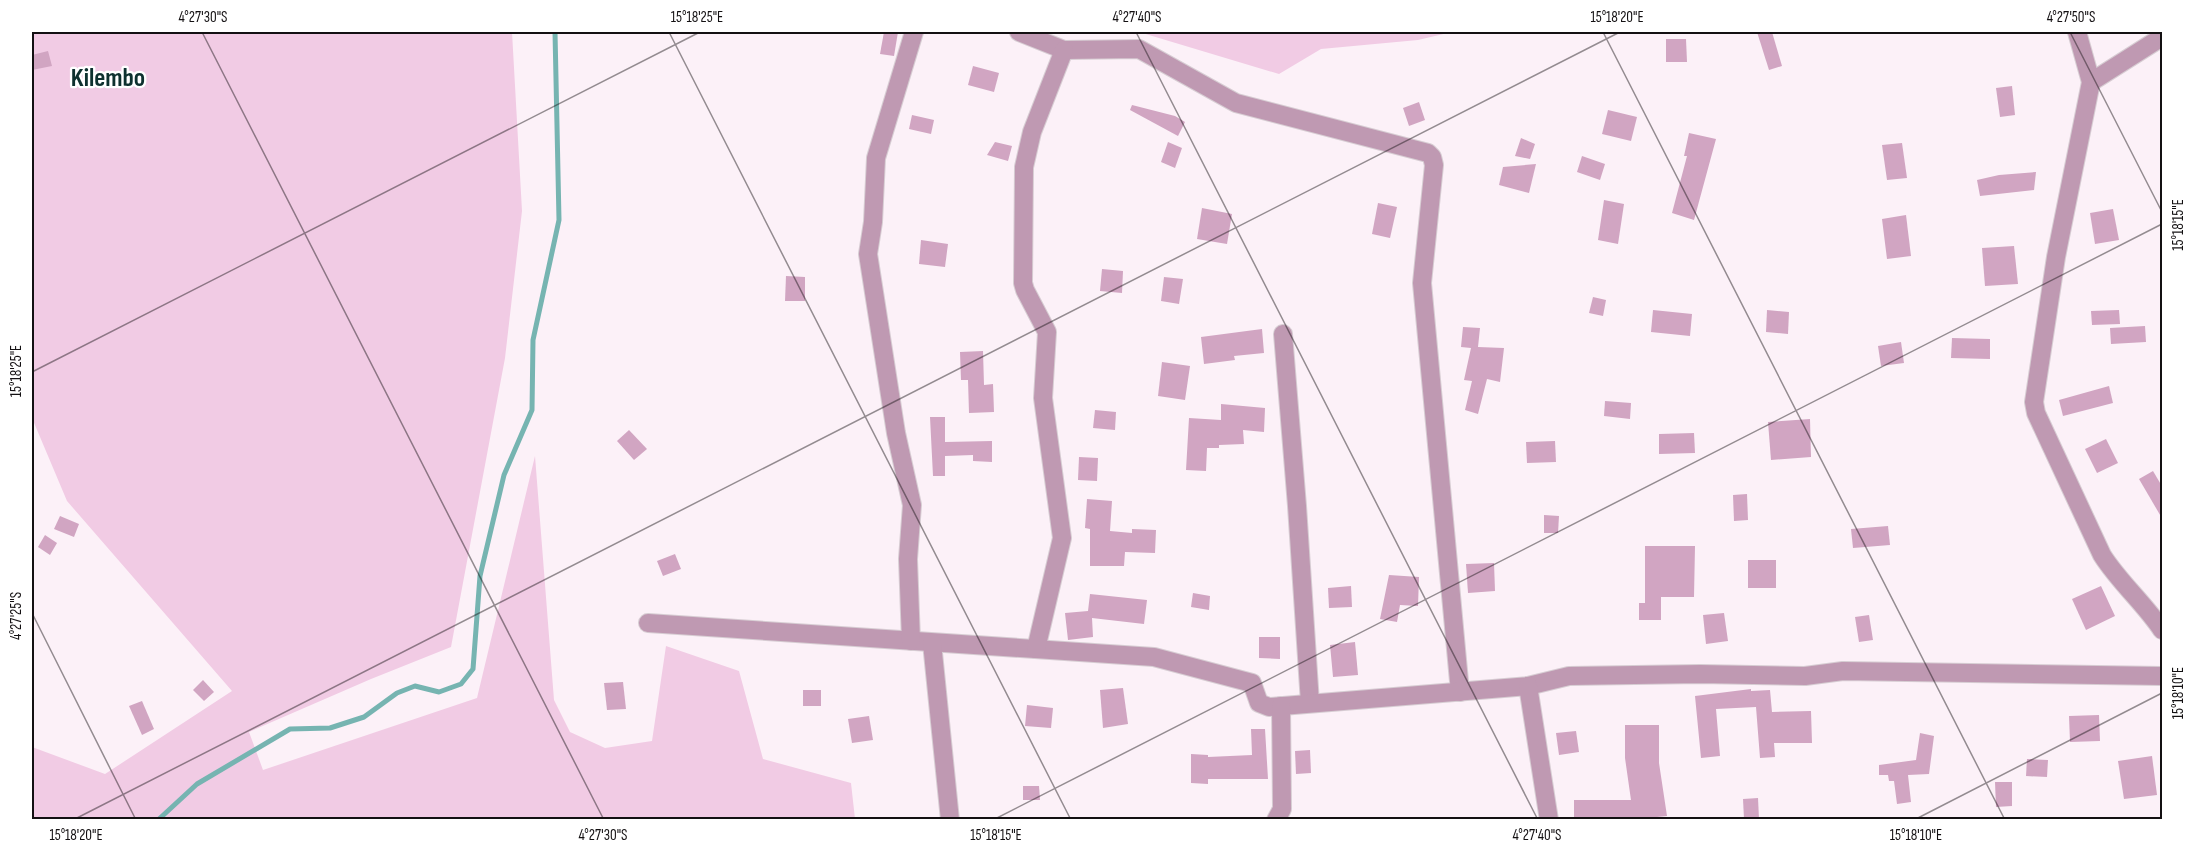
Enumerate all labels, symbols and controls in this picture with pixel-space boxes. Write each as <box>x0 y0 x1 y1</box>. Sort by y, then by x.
text: 4°27'30"S <box>179 8 227 27</box>
text: 15°18'25"E <box>671 8 723 27</box>
text: 4°27'40"S <box>1113 8 1161 27</box>
text: 15°18'20"E <box>1590 8 1644 27</box>
text: 4°27'50"S <box>2047 8 2095 27</box>
district label: Kilembo <box>71 63 145 94</box>
text: 15°18'15"E <box>2169 199 2188 251</box>
text: 15°18'25"E <box>7 345 26 397</box>
text: 4°27'25"S <box>7 592 26 640</box>
text: 15°18'10"E <box>2169 667 2188 719</box>
text: 15°18'20"E <box>49 826 103 845</box>
text: 4°27'30"S <box>579 826 627 845</box>
text: 15°18'15"E <box>970 826 1022 845</box>
text: 4°27'40"S <box>1513 826 1561 845</box>
text: 15°18'10"E <box>1890 826 1942 845</box>

